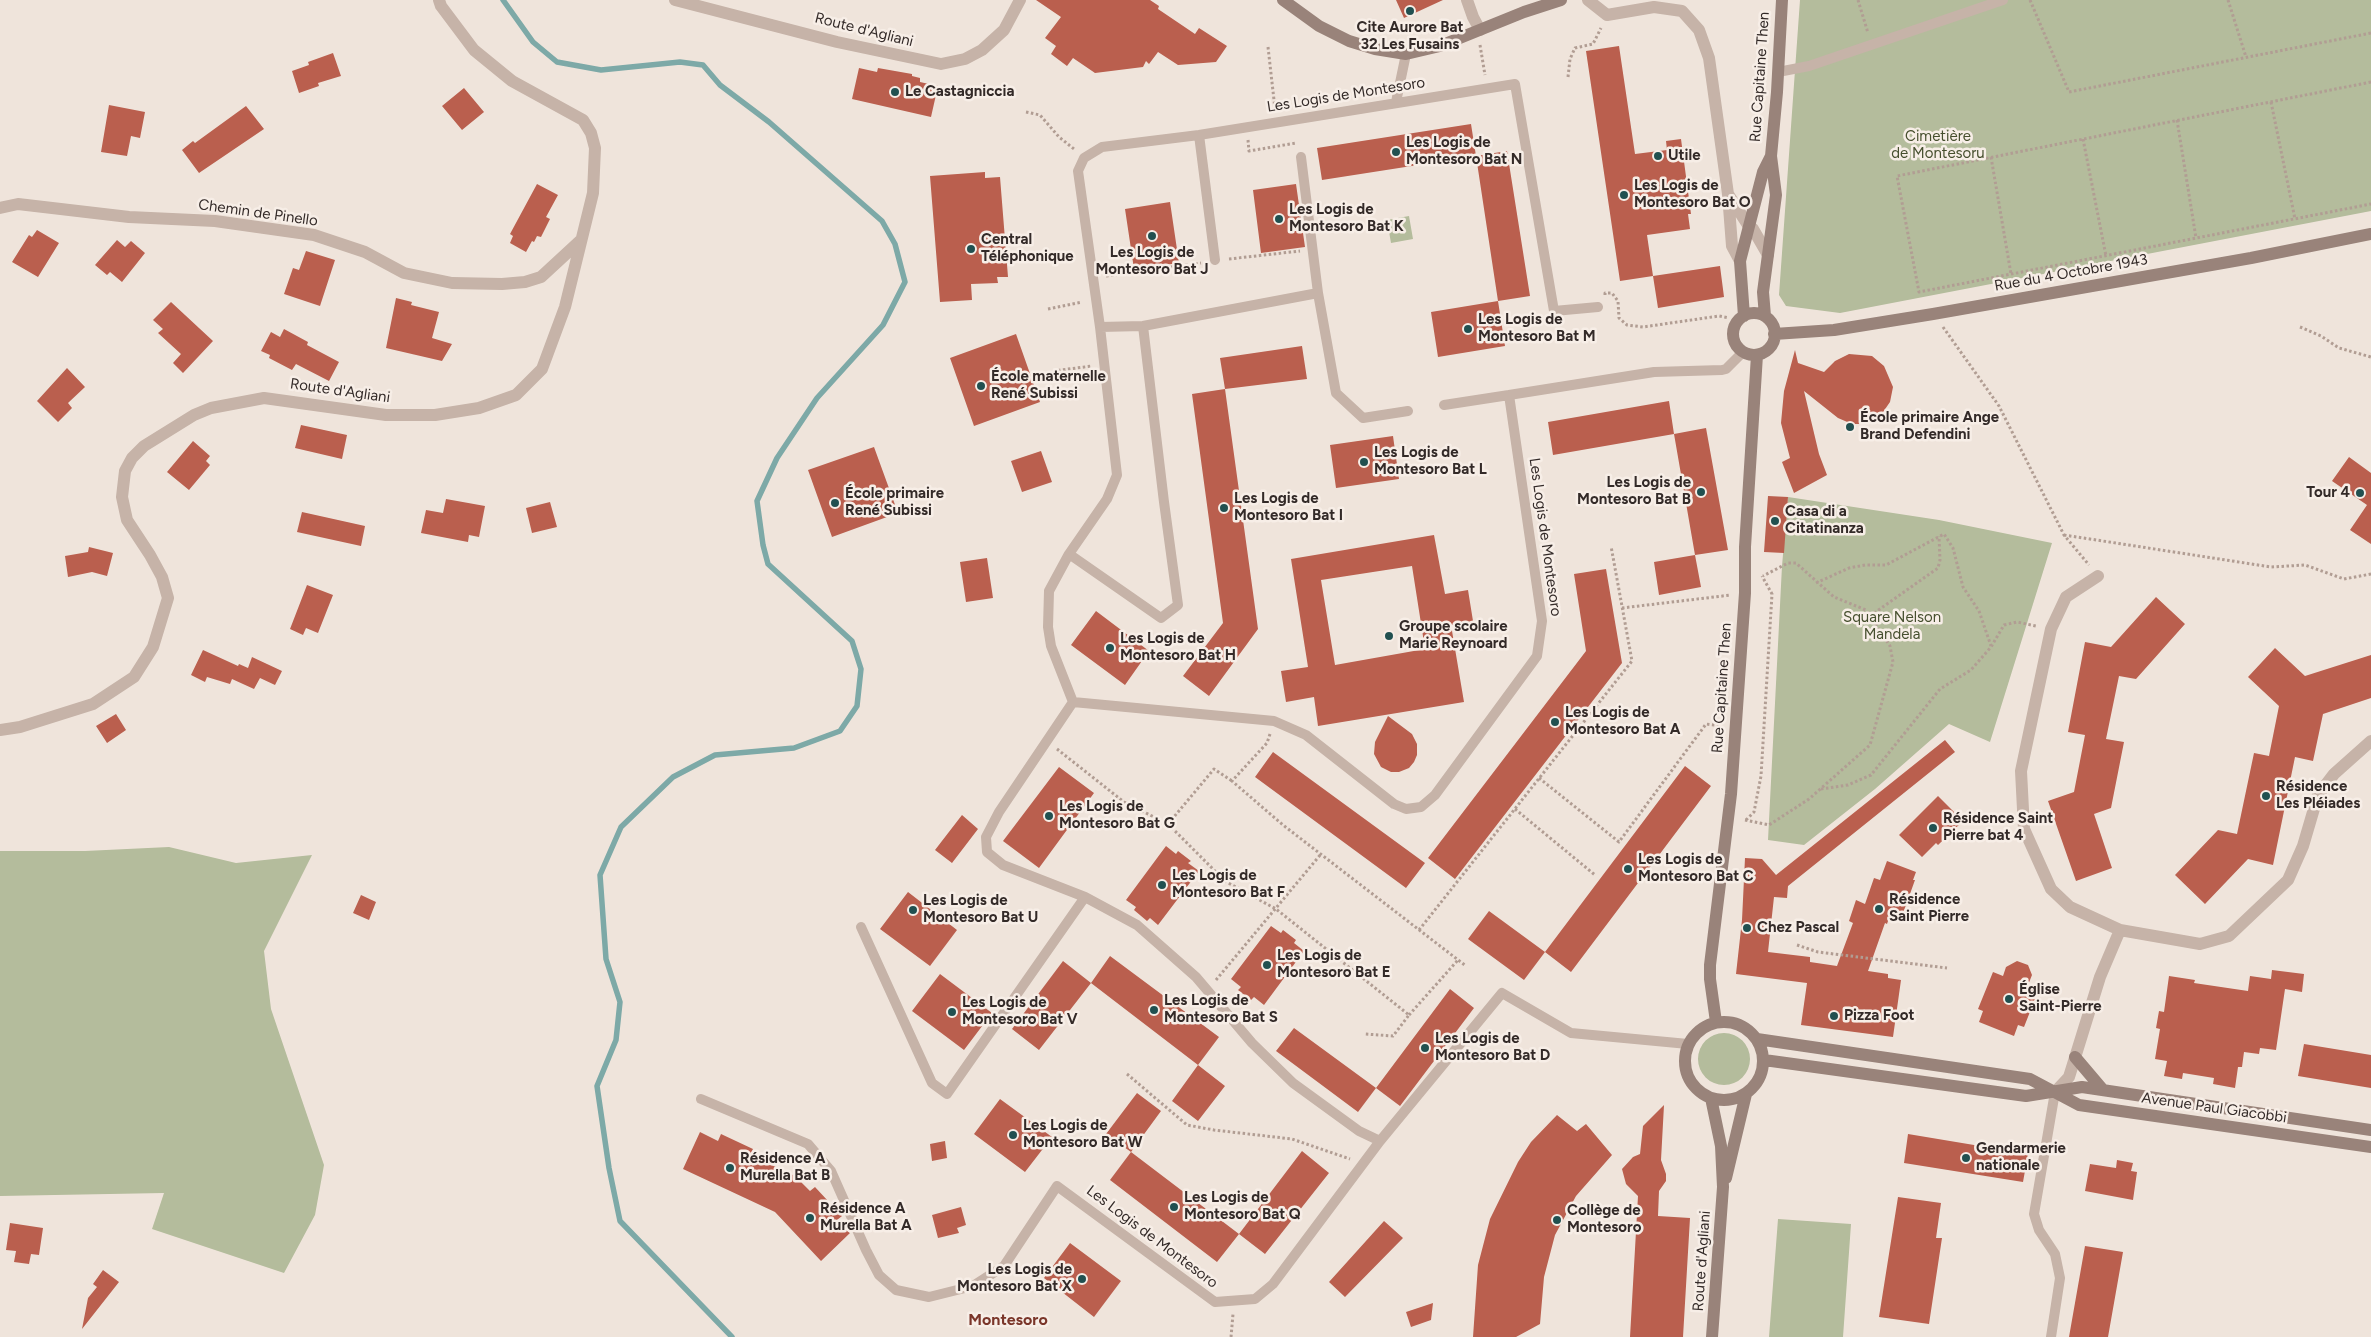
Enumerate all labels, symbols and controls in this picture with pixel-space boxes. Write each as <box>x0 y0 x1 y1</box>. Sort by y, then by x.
marker: Cite Aurore Bat 32 Les Fusains <box>1404 5 1416 17</box>
street label: Route d'Agliani <box>813 9 915 51</box>
street label: Rue Capitaine Then <box>1746 11 1774 143</box>
place label: Cite Aurore Bat 32 Les Fusains <box>1357 19 1463 54</box>
street label: Les Logis de Montesoro <box>1266 74 1426 116</box>
place label: Le Castagniccia <box>905 83 1014 101</box>
marker: Le Castagniccia <box>889 86 901 98</box>
park label: Cimetière de Montesoru <box>1891 128 1985 163</box>
place label: Les Logis de Montesoro Bat N <box>1406 134 1522 169</box>
marker: Les Logis de Montesoro Bat N <box>1390 146 1402 158</box>
place label: Utile <box>1668 147 1701 165</box>
marker: Utile <box>1652 150 1664 162</box>
place label: Les Logis de Montesoro Bat O <box>1634 177 1751 212</box>
marker: Les Logis de Montesoro Bat O <box>1618 189 1630 201</box>
street label: Chemin de Pinello <box>197 196 319 230</box>
place label: Les Logis de Montesoro Bat K <box>1289 201 1404 236</box>
marker: Les Logis de Montesoro Bat K <box>1273 213 1285 225</box>
marker: Les Logis de Montesoro Bat J <box>1146 230 1158 242</box>
place label: Central Téléphonique <box>981 231 1074 266</box>
marker: Central Téléphonique <box>965 243 977 255</box>
place label: Les Logis de Montesoro Bat J <box>1095 244 1209 279</box>
street label: Rue du 4 Octobre 1943 <box>1993 251 2149 295</box>
place label: Les Logis de Montesoro Bat M <box>1478 311 1596 346</box>
marker: Les Logis de Montesoro Bat M <box>1462 323 1474 335</box>
place label: École maternelle René Subissi <box>991 368 1106 403</box>
street label: Route d'Agliani <box>289 375 391 407</box>
marker: École maternelle René Subissi <box>975 380 987 392</box>
place label: École primaire Ange Brand Defendini <box>1860 409 1999 444</box>
marker: École primaire Ange Brand Defendini <box>1844 421 1856 433</box>
place label: Les Logis de Montesoro Bat L <box>1374 444 1487 479</box>
marker: Les Logis de Montesoro Bat L <box>1358 456 1370 468</box>
street label: Les Logis de Montesoro <box>1525 457 1565 617</box>
place label: Les Logis de Montesoro Bat B <box>1577 474 1691 509</box>
place label: Tour 4 <box>2306 484 2350 502</box>
place label: École primaire René Subissi <box>845 485 944 520</box>
marker: Les Logis de Montesoro Bat B <box>1695 486 1707 498</box>
marker: Tour 4 <box>2354 487 2366 499</box>
place label: Les Logis de Montesoro Bat I <box>1234 490 1343 525</box>
marker: École primaire René Subissi <box>829 497 841 509</box>
marker: Les Logis de Montesoro Bat I <box>1218 502 1230 514</box>
place label: Casa di a Citatinanza <box>1785 503 1864 538</box>
marker: Casa di a Citatinanza <box>1769 515 1781 527</box>
park label: Square Nelson Mandela <box>1843 609 1941 644</box>
place label: Groupe scolaire Marie Reynoard <box>1399 618 1507 653</box>
street label: Rue Capitaine Then <box>1708 622 1736 754</box>
place label: Les Logis de Montesoro Bat H <box>1120 630 1236 665</box>
marker: Groupe scolaire Marie Reynoard <box>1383 630 1395 642</box>
marker: Les Logis de Montesoro Bat H <box>1104 642 1116 654</box>
place label: Les Logis de Montesoro Bat A <box>1565 704 1680 739</box>
marker: Les Logis de Montesoro Bat A <box>1549 716 1561 728</box>
place label: Résidence Les Pléiades <box>2276 778 2360 813</box>
marker: Résidence Les Pléiades <box>2260 790 2272 802</box>
place label: Les Logis de Montesoro Bat G <box>1059 798 1175 833</box>
marker: Les Logis de Montesoro Bat G <box>1043 810 1055 822</box>
place label: Résidence Saint Pierre bat 4 <box>1943 810 2053 845</box>
marker: Résidence Saint Pierre bat 4 <box>1927 822 1939 834</box>
place label: Les Logis de Montesoro Bat C <box>1638 851 1754 886</box>
marker: Les Logis de Montesoro Bat C <box>1622 863 1634 875</box>
place label: Les Logis de Montesoro Bat F <box>1172 867 1285 902</box>
marker: Les Logis de Montesoro Bat F <box>1156 879 1168 891</box>
place label: Résidence Saint Pierre <box>1889 891 1969 926</box>
place label: Les Logis de Montesoro Bat U <box>923 892 1038 927</box>
marker: Résidence Saint Pierre <box>1873 903 1885 915</box>
marker: Les Logis de Montesoro Bat U <box>907 904 919 916</box>
place label: Chez Pascal <box>1757 919 1839 937</box>
marker: Chez Pascal <box>1741 922 1753 934</box>
place label: Les Logis de Montesoro Bat E <box>1277 947 1391 982</box>
marker: Les Logis de Montesoro Bat E <box>1261 959 1273 971</box>
place label: Église Saint-Pierre <box>2019 981 2102 1016</box>
place label: Les Logis de Montesoro Bat S <box>1164 992 1278 1027</box>
marker: Église Saint-Pierre <box>2003 993 2015 1005</box>
place label: Les Logis de Montesoro Bat V <box>962 994 1078 1029</box>
marker: Les Logis de Montesoro Bat S <box>1148 1004 1160 1016</box>
marker: Les Logis de Montesoro Bat V <box>946 1006 958 1018</box>
place label: Pizza Foot <box>1844 1007 1914 1025</box>
marker: Pizza Foot <box>1828 1010 1840 1022</box>
place label: Les Logis de Montesoro Bat D <box>1435 1030 1550 1065</box>
marker: Les Logis de Montesoro Bat D <box>1419 1042 1431 1054</box>
street label: Avenue Paul Giacobbi <box>2140 1089 2288 1127</box>
place label: Les Logis de Montesoro Bat W <box>1023 1117 1143 1152</box>
marker: Les Logis de Montesoro Bat W <box>1007 1129 1019 1141</box>
place label: Gendarmerie nationale <box>1976 1140 2066 1175</box>
place label: Résidence A Murella Bat B <box>740 1150 830 1185</box>
marker: Gendarmerie nationale <box>1960 1152 1972 1164</box>
marker: Résidence A Murella Bat B <box>724 1162 736 1174</box>
street label: Les Logis de Montesoro <box>1083 1182 1221 1292</box>
place label: Les Logis de Montesoro Bat Q <box>1184 1189 1301 1224</box>
place label: Résidence A Murella Bat A <box>820 1200 912 1235</box>
marker: Les Logis de Montesoro Bat Q <box>1168 1201 1180 1213</box>
place label: Collège de Montesoro <box>1567 1202 1641 1237</box>
street label: Route d'Agliani <box>1690 1210 1714 1312</box>
marker: Résidence A Murella Bat A <box>804 1212 816 1224</box>
marker: Collège de Montesoro <box>1551 1214 1563 1226</box>
place label: Les Logis de Montesoro Bat X <box>957 1261 1072 1296</box>
marker: Les Logis de Montesoro Bat X <box>1076 1273 1088 1285</box>
district label: Montesoro <box>968 1310 1048 1330</box>

